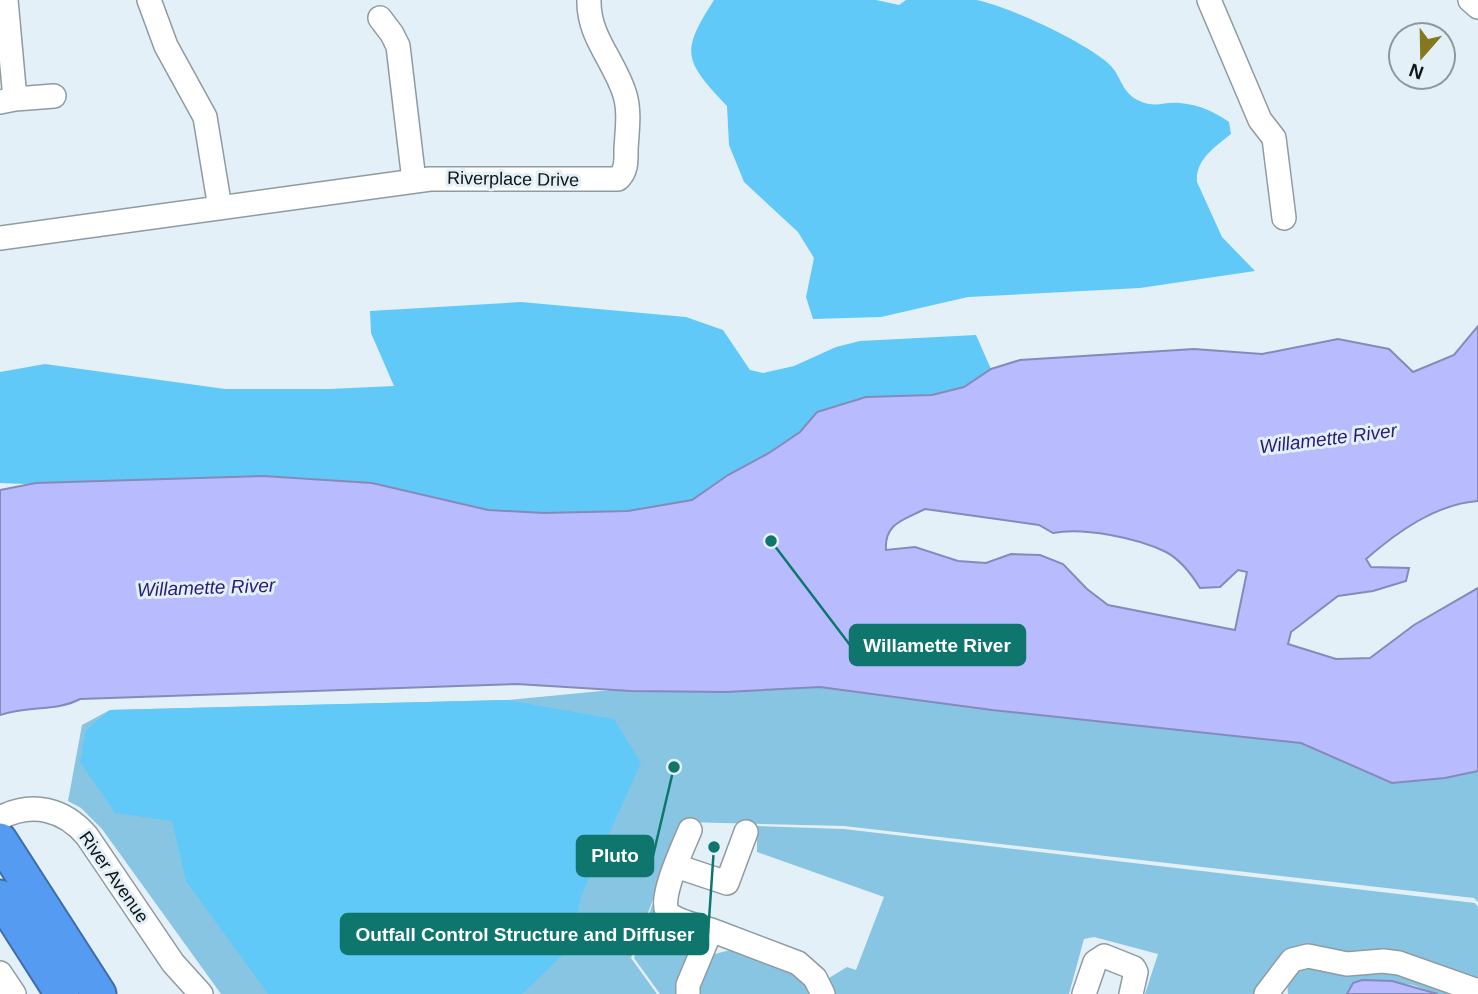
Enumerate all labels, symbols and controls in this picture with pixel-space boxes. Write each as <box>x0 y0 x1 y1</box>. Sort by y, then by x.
north arrow <box>1387 21 1457 91</box>
text: N <box>1406 59 1426 84</box>
street label: Riverplace Drive <box>447 168 579 190</box>
water label: Willamette River <box>1258 420 1399 457</box>
water label: Willamette River <box>137 575 276 600</box>
callout: Willamette River <box>850 625 1025 665</box>
text: Willamette River <box>863 635 1011 656</box>
street label: River Avenue <box>75 828 153 926</box>
callout: Pluto <box>577 836 653 876</box>
text: Pluto <box>591 845 639 866</box>
callout: Outfall Control Structure and Diffuser <box>341 914 708 954</box>
text: Outfall Control Structure and Diffuser <box>356 924 695 945</box>

